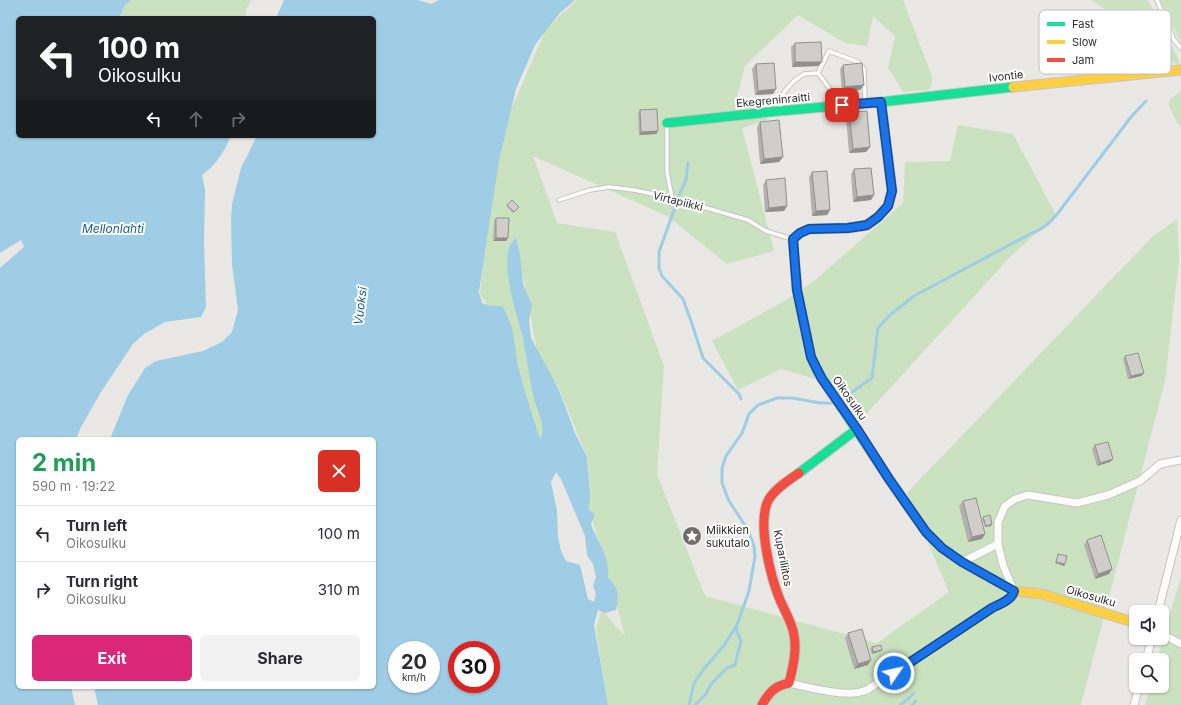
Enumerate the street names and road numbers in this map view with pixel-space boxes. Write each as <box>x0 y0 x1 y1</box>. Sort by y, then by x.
street label: Ivontie <box>988 67 1024 85</box>
street label: Ekegreninraitti <box>735 90 811 110</box>
street label: Virtapiikki <box>651 188 705 214</box>
street label: Oikosulku <box>830 373 870 423</box>
street label: Kupariliitos <box>771 528 795 588</box>
street label: Oikosulku <box>1065 582 1117 610</box>

